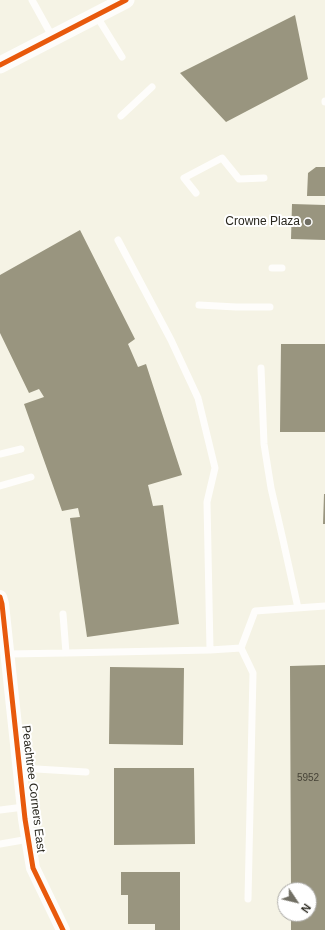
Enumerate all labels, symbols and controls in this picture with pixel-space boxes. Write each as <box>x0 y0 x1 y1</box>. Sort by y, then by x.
place label: Crowne Plaza <box>225 215 300 229</box>
marker: Crowne Plaza <box>303 217 313 227</box>
street label: Peachtree Corners East <box>18 725 48 853</box>
house number: 5952 <box>297 772 319 784</box>
north arrow <box>277 882 317 922</box>
text: N <box>299 902 313 915</box>

